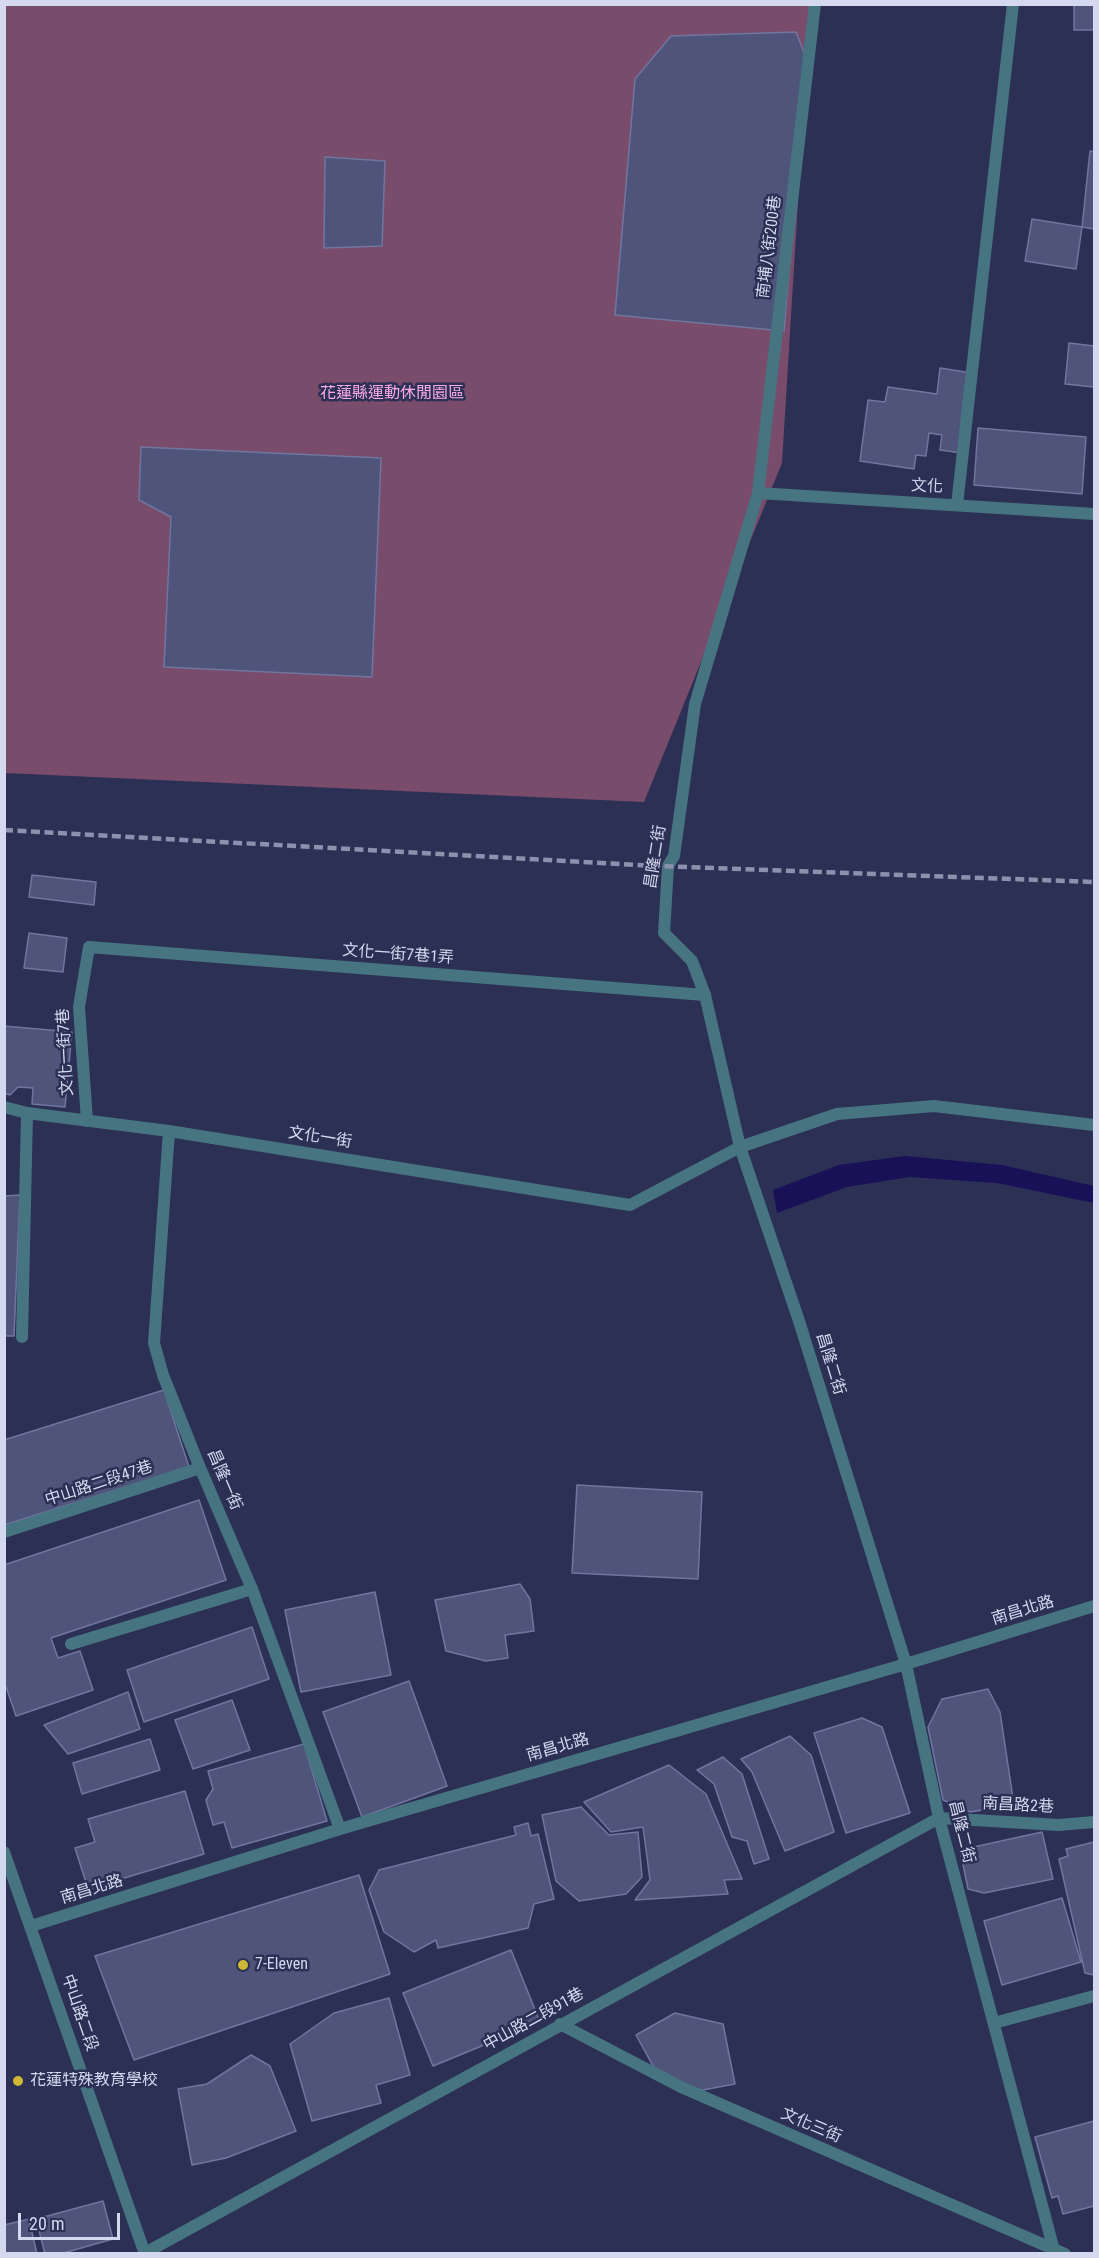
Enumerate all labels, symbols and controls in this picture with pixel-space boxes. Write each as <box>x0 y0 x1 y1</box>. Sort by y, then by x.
street label: 南埔八街200巷 <box>754 194 786 300</box>
park label: 花蓮縣運動休閒園區 <box>320 384 464 404</box>
street label: 文化 <box>911 477 943 497</box>
street label: 昌隆二街 <box>642 824 670 890</box>
street label: 文化一街7巷1弄 <box>342 942 454 968</box>
street label: 文化一街7巷 <box>54 1008 78 1096</box>
street label: 文化一街 <box>287 1124 353 1152</box>
street label: 昌隆二街 <box>811 1331 849 1397</box>
street label: 昌隆一街 <box>203 1447 245 1513</box>
street label: 中山路二段47巷 <box>43 1458 155 1510</box>
street label: 南昌北路 <box>990 1592 1056 1630</box>
street label: 南昌北路 <box>525 1730 591 1766</box>
street label: 南昌路2巷 <box>982 1795 1054 1817</box>
street label: 昌隆二街 <box>944 1799 978 1865</box>
street label: 南昌北路 <box>59 1871 125 1909</box>
place label: 7-Eleven <box>255 1955 308 1975</box>
marker: 7-Eleven <box>236 1958 250 1972</box>
street label: 中山路二段 <box>57 1972 101 2054</box>
street label: 中山路二段91巷 <box>480 1985 588 2055</box>
place label: 花蓮特殊教育學校 <box>30 2071 158 2091</box>
marker: 花蓮特殊教育學校 <box>11 2074 25 2088</box>
street label: 文化三街 <box>778 2105 844 2147</box>
scale bar <box>21 2201 123 2239</box>
text: 20 m <box>29 2213 64 2234</box>

